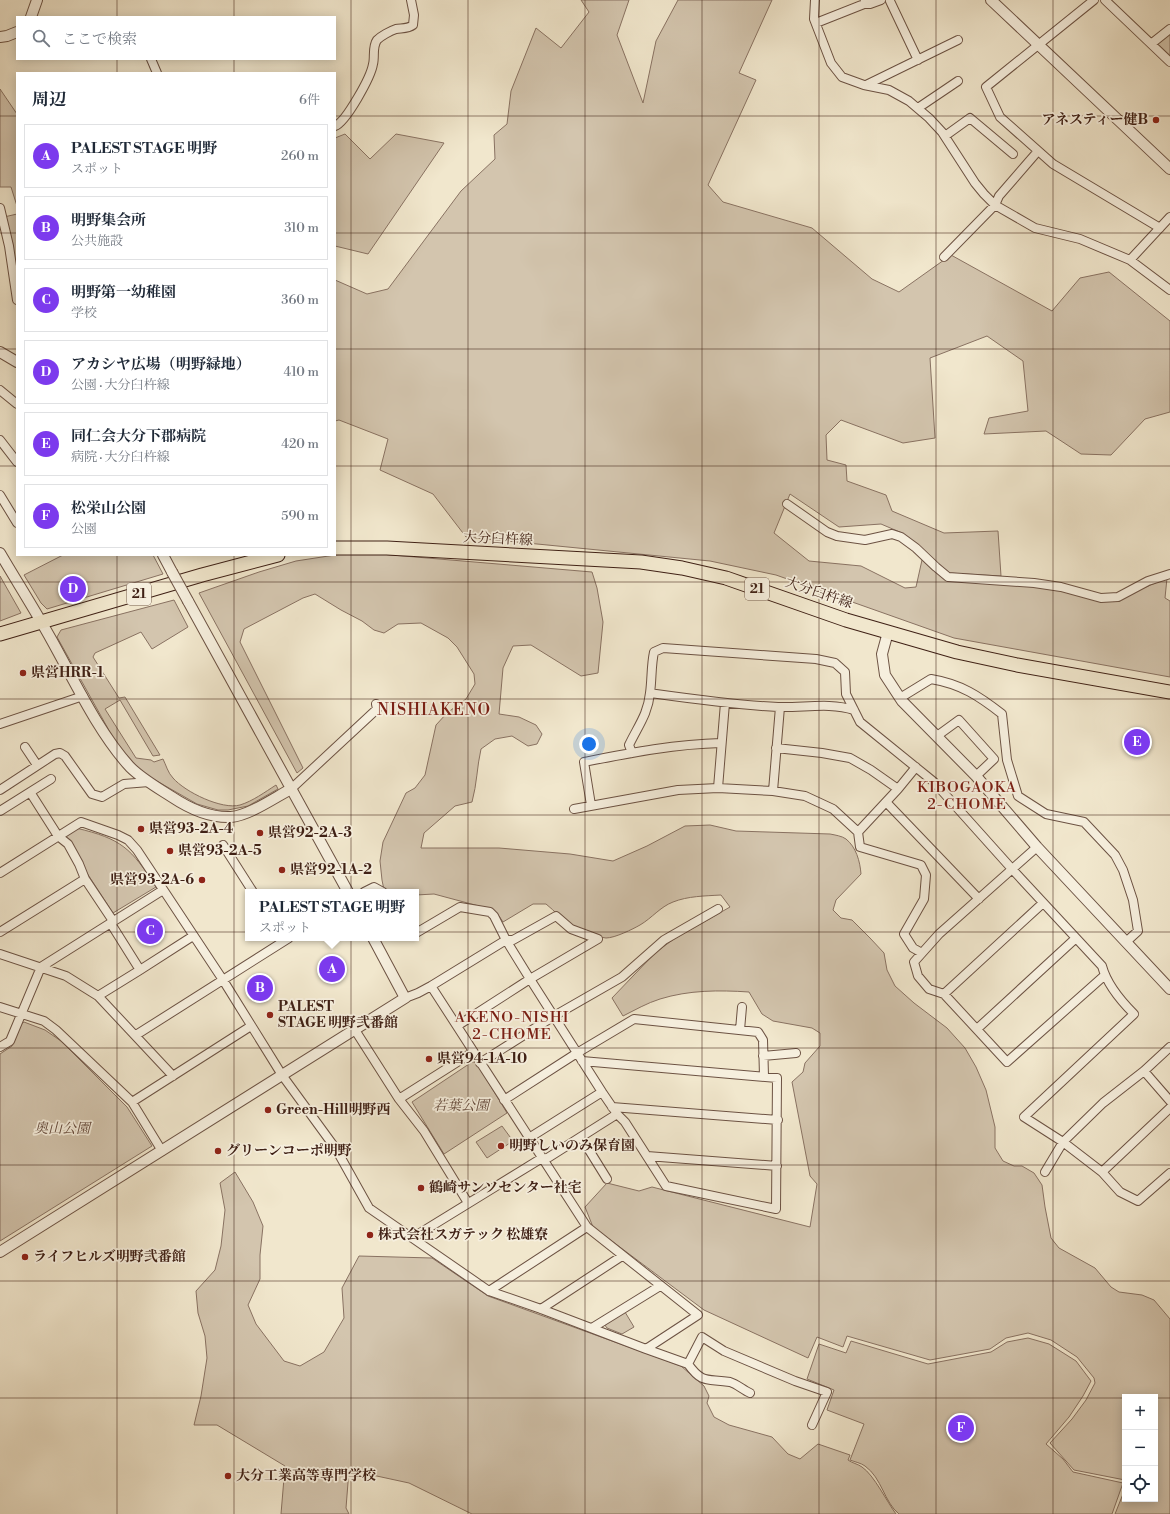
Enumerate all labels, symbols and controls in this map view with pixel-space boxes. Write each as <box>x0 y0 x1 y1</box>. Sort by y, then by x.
search box <box>16 16 336 60</box>
icon: search <box>30 27 52 49</box>
text: ここで検索 <box>62 30 137 49</box>
text: 周辺 <box>32 89 66 111</box>
text: 6件 <box>299 92 320 108</box>
place label: アネスティー健B <box>1041 111 1148 129</box>
marker: アネスティー健B <box>1151 115 1161 125</box>
text: PALEST STAGE 明野 <box>71 139 217 158</box>
text: A <box>41 148 51 164</box>
text: 260 m <box>281 148 319 164</box>
text: スポット <box>71 161 123 177</box>
text: 明野集会所 <box>71 211 146 230</box>
text: B <box>41 220 51 236</box>
text: 310 m <box>284 220 319 236</box>
text: 公共施設 <box>71 233 123 249</box>
text: 明野第一幼稚園 <box>71 283 176 302</box>
text: C <box>41 292 51 308</box>
text: 360 m <box>281 292 319 308</box>
text: 学校 <box>71 305 97 321</box>
text: アカシヤ広場（明野緑地） <box>71 355 251 374</box>
text: D <box>41 364 51 380</box>
text: 410 m <box>283 364 319 380</box>
text: 公園 · 大分臼杵線 <box>71 377 170 393</box>
text: 同仁会大分下郡病院 <box>71 427 206 446</box>
text: E <box>41 436 51 452</box>
text: 420 m <box>281 436 319 452</box>
text: 病院 · 大分臼杵線 <box>71 449 170 465</box>
text: 松栄山公園 <box>71 499 146 518</box>
text: F <box>41 508 51 524</box>
text: 590 m <box>281 508 319 524</box>
text: 公園 <box>71 521 97 537</box>
street label: 大分臼杵線 <box>463 528 533 550</box>
street label: 大分臼杵線 <box>783 573 855 613</box>
pin: D <box>60 574 86 604</box>
road number: 21 <box>745 578 769 600</box>
road number: 21 <box>127 583 151 605</box>
place label: 県営HRR-1 <box>31 664 104 682</box>
marker: 県営HRR-1 <box>18 668 28 678</box>
district label: NISHIAKENO <box>377 700 491 720</box>
pin: E <box>1124 727 1150 757</box>
your location <box>579 734 599 754</box>
district label: KIBOGAOKA 2-CHOME <box>917 778 1017 814</box>
place label: 県営93-2A-4 <box>149 820 233 838</box>
marker: 県営93-2A-4 <box>136 824 146 834</box>
place label: 県営92-2A-3 <box>268 824 352 842</box>
marker: 県営92-2A-3 <box>255 828 265 838</box>
place label: 県営93-2A-5 <box>178 842 262 860</box>
marker: 県営93-2A-5 <box>165 846 175 856</box>
place label: 県営92-1A-2 <box>290 861 372 879</box>
marker: 県営92-1A-2 <box>277 865 287 875</box>
place label: 県営93-2A-6 <box>110 871 194 889</box>
marker: 県営93-2A-6 <box>197 875 207 885</box>
popup <box>245 889 419 941</box>
text: PALEST STAGE 明野 <box>259 898 405 917</box>
pin: C <box>137 916 163 946</box>
text: スポット <box>259 920 311 936</box>
pin: A <box>319 954 345 984</box>
pin: B <box>247 973 273 1003</box>
place label: PALEST STAGE 明野弐番館 <box>278 998 398 1032</box>
district label: AKENO-NISHI 2-CHOME <box>454 1008 569 1044</box>
marker: PALEST STAGE 明野弐番館 <box>265 1010 275 1020</box>
place label: 県営94-1A-10 <box>437 1050 527 1068</box>
marker: 県営94-1A-10 <box>424 1054 434 1064</box>
park label: 若葉公園 <box>433 1097 491 1115</box>
place label: Green-Hill明野西 <box>276 1101 390 1119</box>
marker: Green-Hill明野西 <box>263 1105 273 1115</box>
park label: 奥山公園 <box>34 1120 92 1138</box>
place label: 明野しいのみ保育園 <box>509 1137 635 1155</box>
marker: 明野しいのみ保育園 <box>496 1141 506 1151</box>
place label: グリーンコーポ明野 <box>226 1142 352 1160</box>
marker: グリーンコーポ明野 <box>213 1146 223 1156</box>
place label: 鶴崎サンソセンター社宅 <box>429 1179 582 1197</box>
marker: 鶴崎サンソセンター社宅 <box>416 1183 426 1193</box>
place label: 株式会社スガテック 松雄寮 <box>378 1226 548 1244</box>
marker: 株式会社スガテック 松雄寮 <box>365 1230 375 1240</box>
place label: ライフヒルズ明野弐番館 <box>33 1248 186 1266</box>
marker: ライフヒルズ明野弐番館 <box>20 1252 30 1262</box>
map controls <box>1122 1394 1158 1502</box>
button: + <box>1122 1394 1158 1430</box>
pin: F <box>948 1413 974 1443</box>
button: − <box>1122 1430 1158 1466</box>
button: locate <box>1122 1466 1158 1502</box>
place label: 大分工業高等専門学校 <box>236 1467 376 1485</box>
marker: 大分工業高等専門学校 <box>223 1471 233 1481</box>

